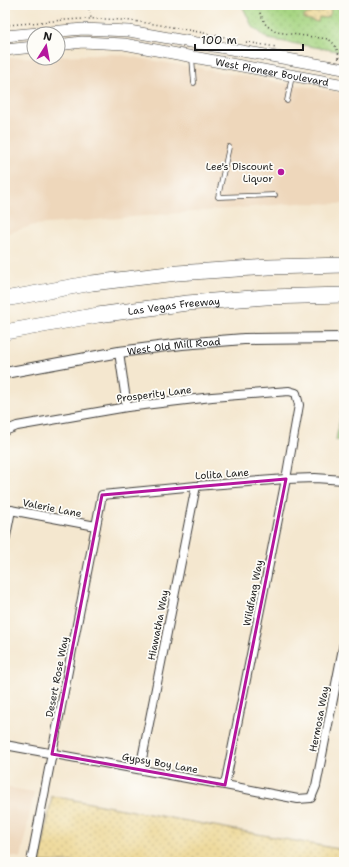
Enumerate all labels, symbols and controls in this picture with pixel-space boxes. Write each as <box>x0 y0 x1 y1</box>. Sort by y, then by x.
north arrow <box>26 26 66 66</box>
scale bar <box>195 26 303 52</box>
text: N <box>42 28 54 45</box>
text: 100 m <box>201 32 237 48</box>
street label: West Pioneer Boulevard <box>214 55 331 89</box>
place label: Lee's Discount Liquor <box>206 160 273 185</box>
marker: Lee's Discount Liquor <box>276 167 286 177</box>
street label: Las Vegas Freeway <box>127 294 221 317</box>
street label: West Old Mill Road <box>126 334 222 357</box>
street label: Prosperity Lane <box>116 383 193 405</box>
street label: Lolita Lane <box>195 466 250 482</box>
street label: Valerie Lane <box>21 496 83 520</box>
street label: Wildfang Way <box>240 558 266 627</box>
street label: Hiawatha Way <box>145 588 171 661</box>
street label: Desert Rose Way <box>43 635 71 718</box>
street label: Hermosa Way <box>306 685 332 753</box>
street label: Gypsy Boy Lane <box>121 750 199 776</box>

